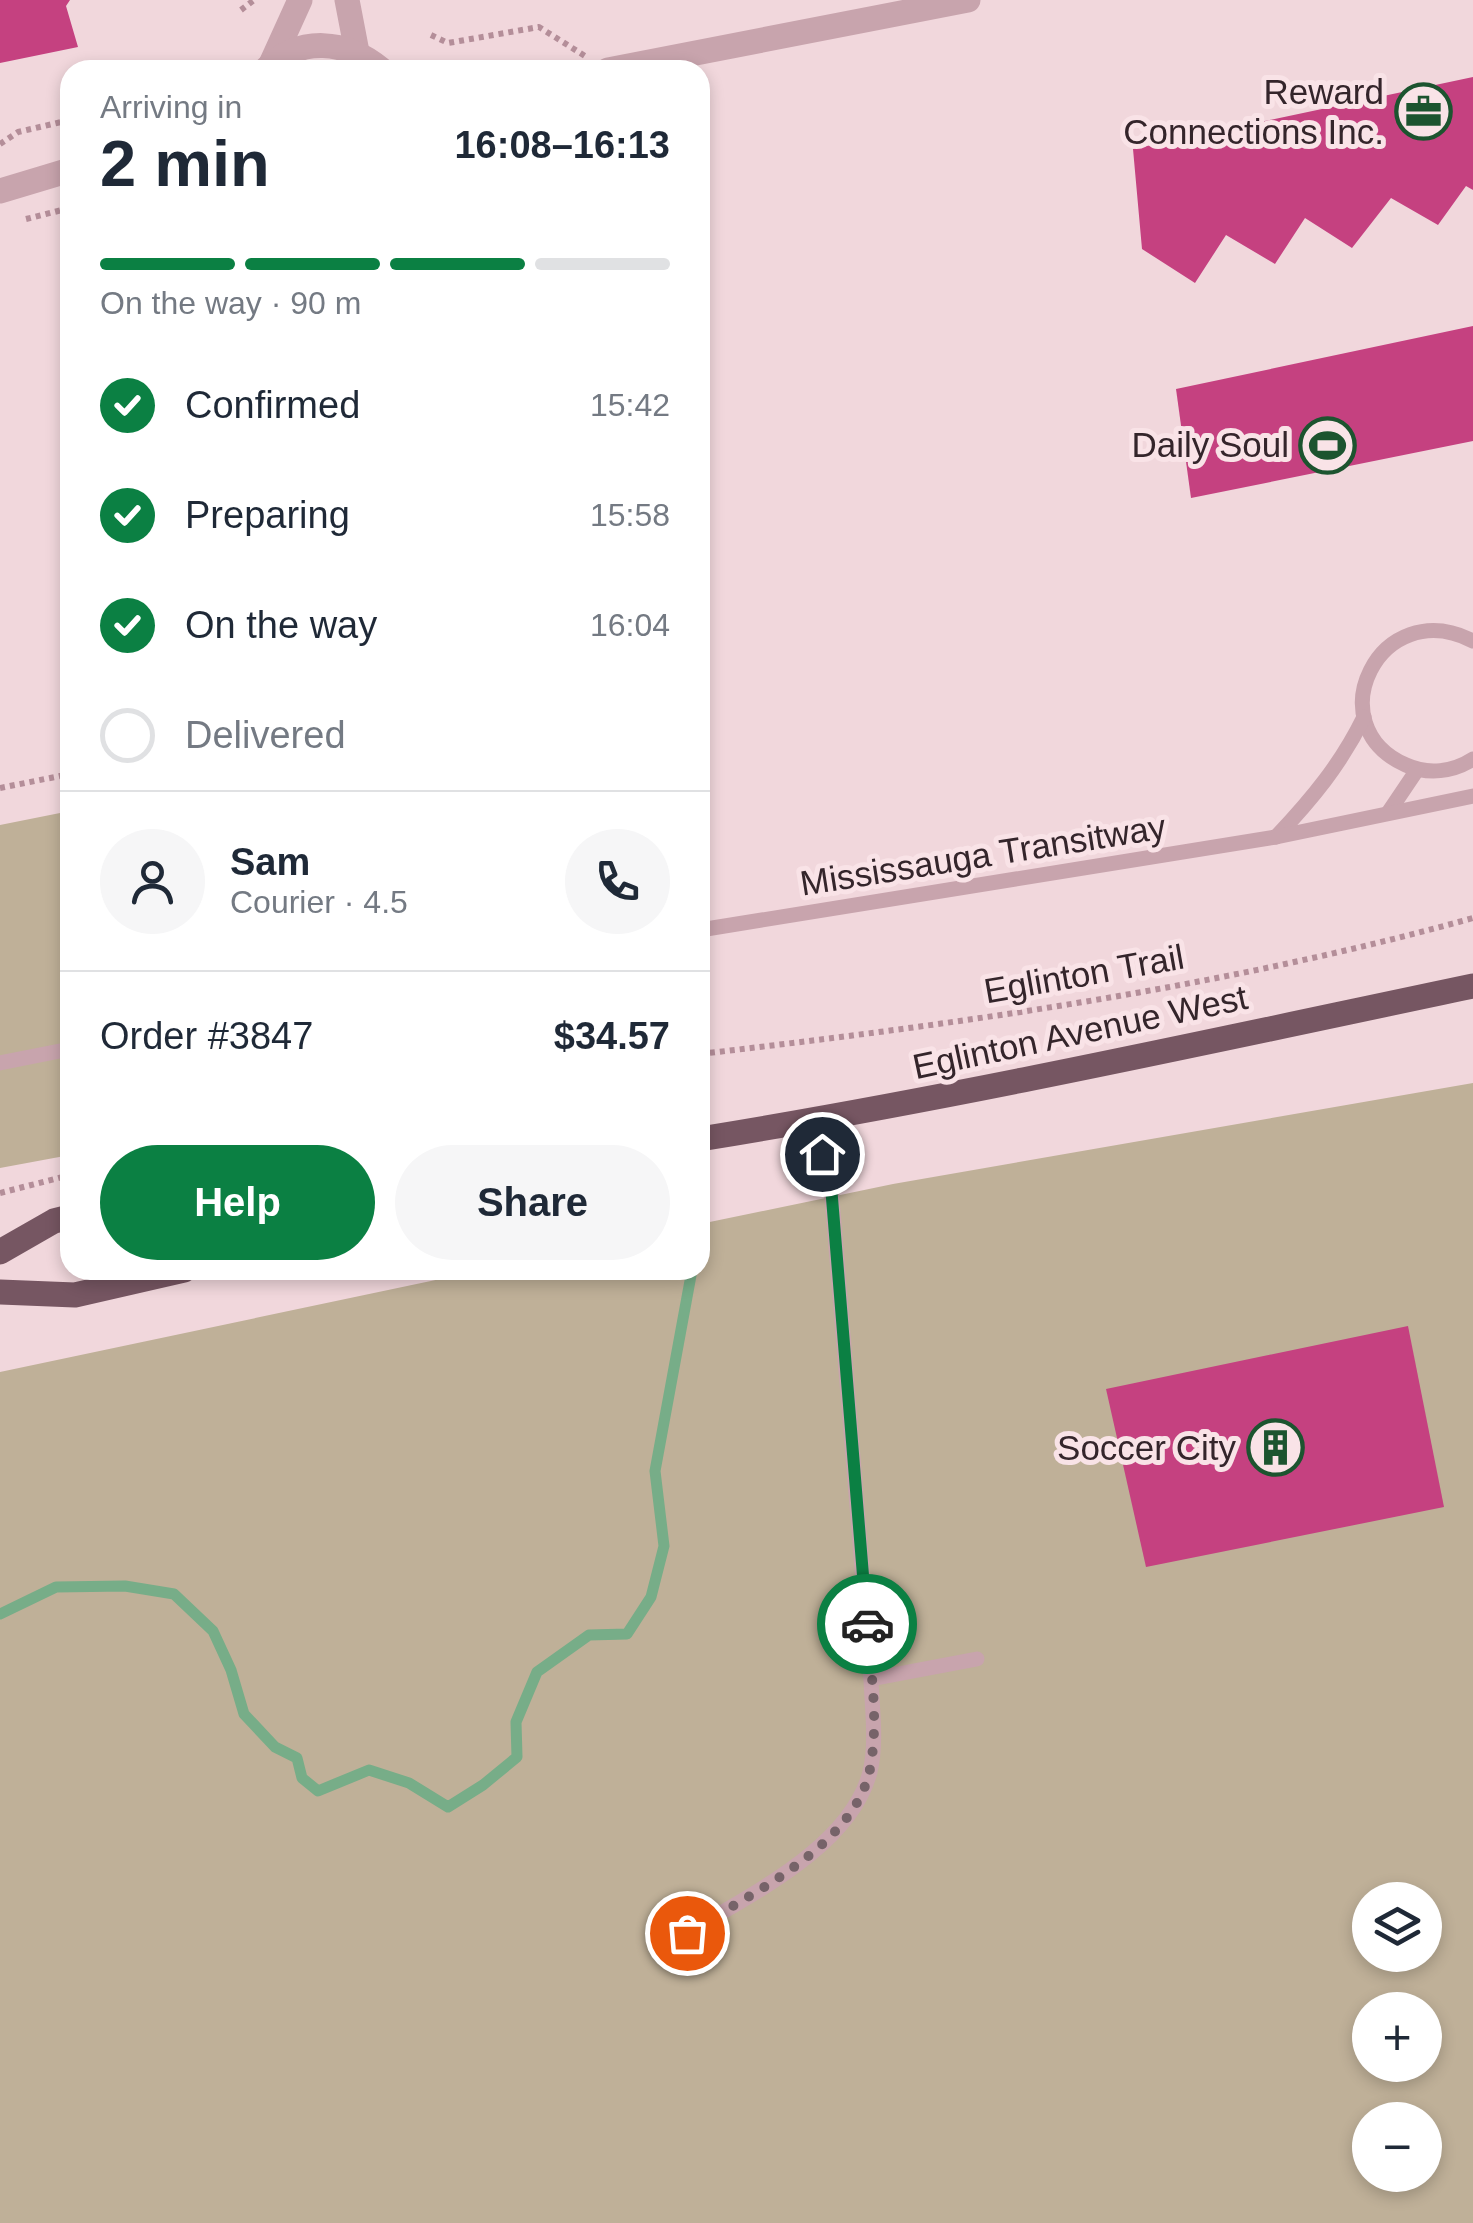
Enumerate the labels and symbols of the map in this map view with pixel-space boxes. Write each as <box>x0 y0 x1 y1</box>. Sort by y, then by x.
place label: Reward Connections Inc. <box>1123 72 1384 151</box>
office icon: Reward Connections Inc. <box>1393 82 1453 142</box>
sports icon: Daily Soul <box>1298 415 1358 475</box>
place label: Daily Soul <box>1131 425 1289 464</box>
street label: Mississauga Transitway <box>797 806 1169 903</box>
street label: Eglinton Trail <box>981 937 1187 1010</box>
street label: Eglinton Avenue West <box>909 977 1251 1086</box>
pin <box>780 1112 865 1197</box>
building icon: Soccer City <box>1245 1418 1305 1478</box>
place label: Soccer City <box>1057 1428 1236 1467</box>
courier <box>817 1574 917 1674</box>
pin <box>645 1891 730 1976</box>

